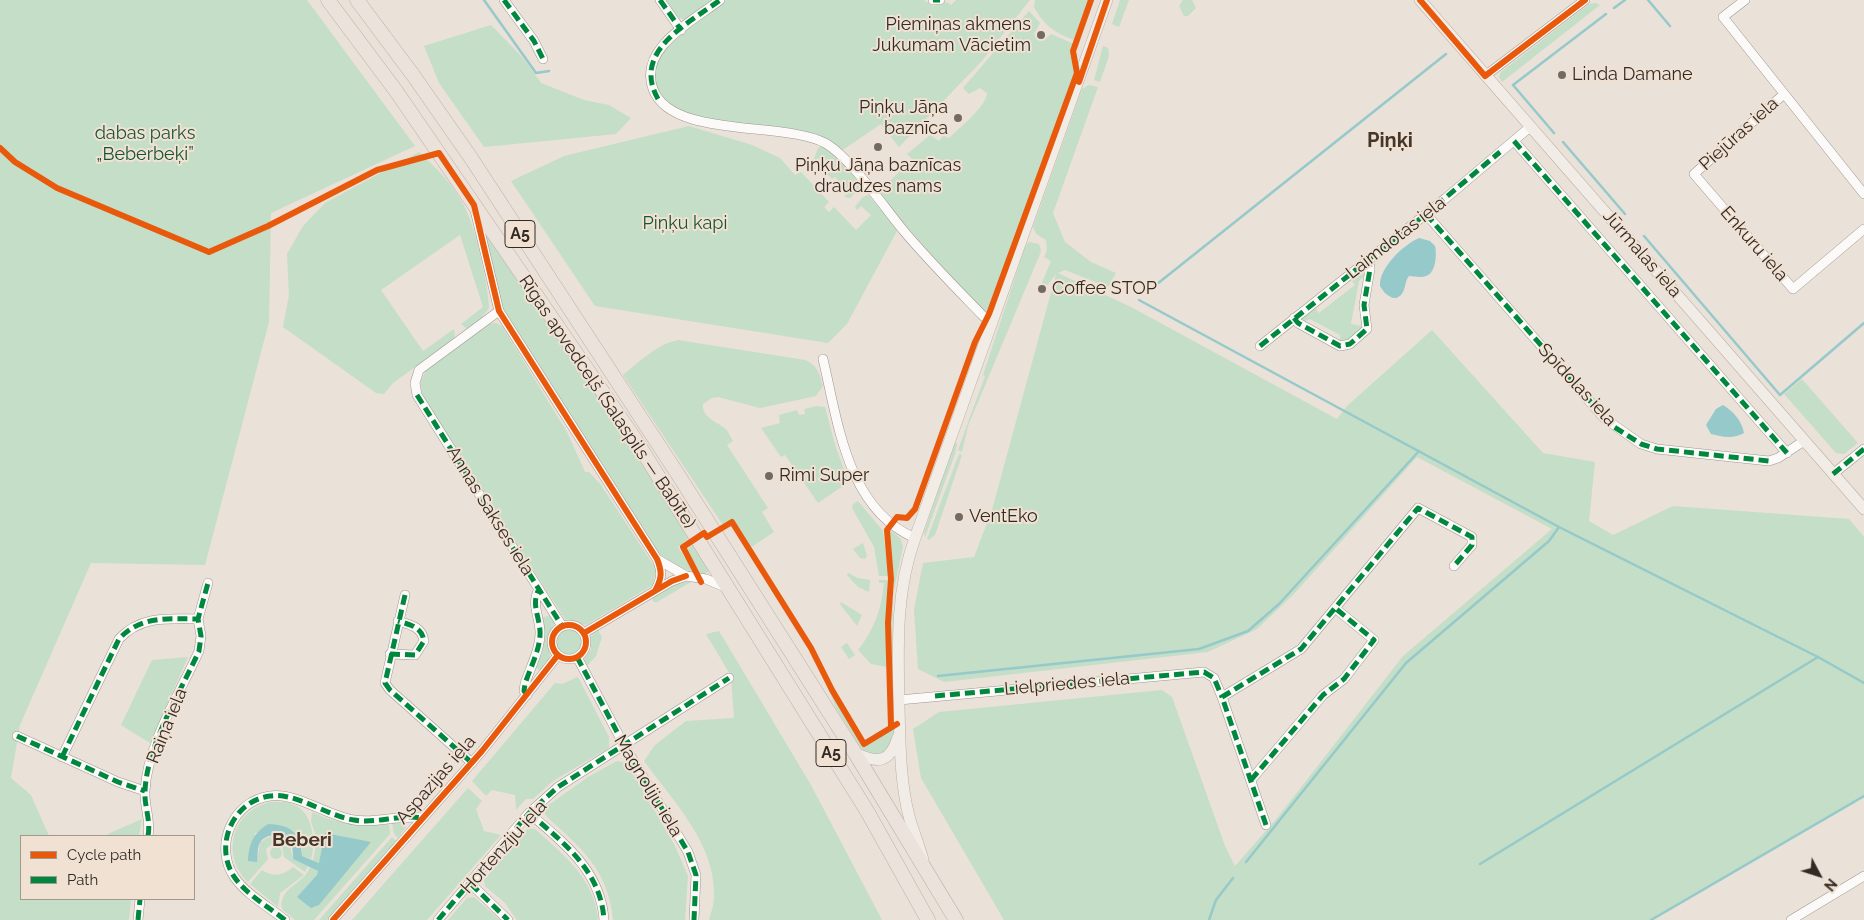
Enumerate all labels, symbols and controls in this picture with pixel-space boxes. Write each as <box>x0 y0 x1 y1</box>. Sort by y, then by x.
place label: Piemiņas akmens Jukumam Vācietim <box>872 14 1031 56</box>
marker: Piemiņas akmens Jukumam Vācietim <box>1035 29 1047 41</box>
place label: Linda Damane <box>1572 64 1693 86</box>
marker: Linda Damane <box>1556 69 1568 81</box>
street label: Piejūras iela <box>1695 93 1783 175</box>
place label: Piņķu Jāņa baznīca <box>859 97 948 140</box>
marker: Piņķu Jāņa baznīca <box>952 112 964 124</box>
park label: dabas parks „Beberbeķi” <box>95 123 195 166</box>
district label: Piņķi <box>1367 129 1413 153</box>
marker: Piņķu Jāņa baznīcas draudzes nams <box>872 141 884 153</box>
place label: Piņķu Jāņa baznīcas draudzes nams <box>795 155 961 198</box>
street label: Laimdotas iela <box>1342 192 1450 284</box>
street label: Enkuru iela <box>1716 202 1792 286</box>
street label: Jūrmalas iela <box>1598 206 1686 302</box>
park label: Piņķu kapi <box>643 213 727 235</box>
road number: A5 <box>505 220 535 248</box>
street label: Rīgas apvedceļš (Salaspils — Babīte) <box>514 271 700 533</box>
place label: Coffee STOP <box>1052 278 1157 300</box>
marker: Coffee STOP <box>1036 283 1048 295</box>
street label: Spīdolas iela <box>1533 339 1621 431</box>
street label: Annas Sakses iela <box>442 442 538 580</box>
place label: Rimi Super <box>779 465 869 487</box>
marker: Rimi Super <box>763 470 775 482</box>
place label: VentEko <box>969 506 1038 528</box>
marker: VentEko <box>953 511 965 523</box>
street label: Lielpriedes iela <box>1003 668 1131 700</box>
street label: Raiņa iela <box>142 685 192 767</box>
street label: Aspazijas iela <box>392 731 480 829</box>
street label: Magnoliju iela <box>609 731 687 841</box>
road number: A5 <box>816 740 846 766</box>
street label: Hortenziju iela <box>456 796 552 898</box>
district label: Beberi <box>272 829 332 851</box>
legend <box>20 835 195 900</box>
text: Cycle path <box>67 846 141 864</box>
north arrow <box>1794 850 1844 900</box>
text: Path <box>67 871 98 889</box>
text: N <box>1821 875 1840 894</box>

